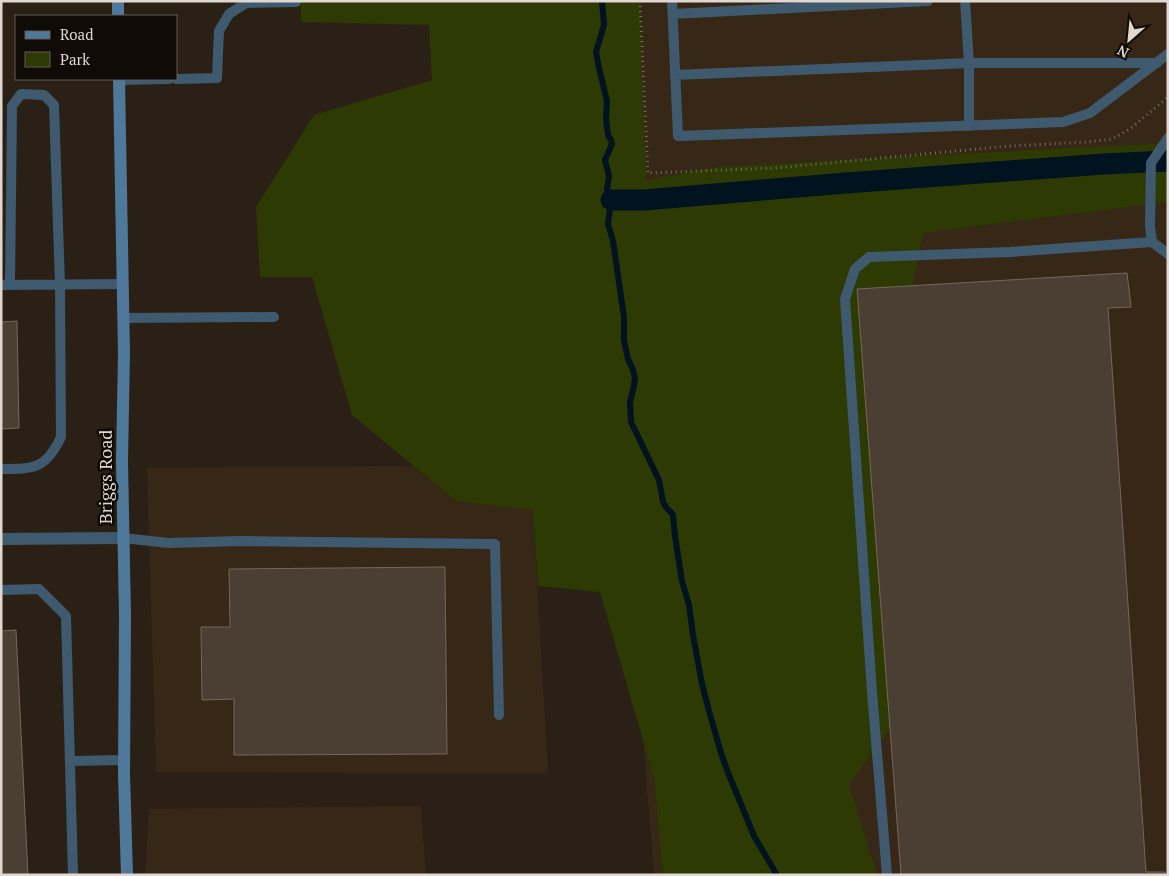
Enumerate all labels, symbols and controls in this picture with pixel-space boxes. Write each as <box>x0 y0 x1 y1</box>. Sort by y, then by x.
legend <box>15 15 178 80</box>
north arrow <box>1104 15 1154 65</box>
text: Road <box>60 24 93 44</box>
text: N <box>1113 41 1132 63</box>
text: Park <box>60 49 90 69</box>
street label: Briggs Road <box>93 430 117 524</box>

